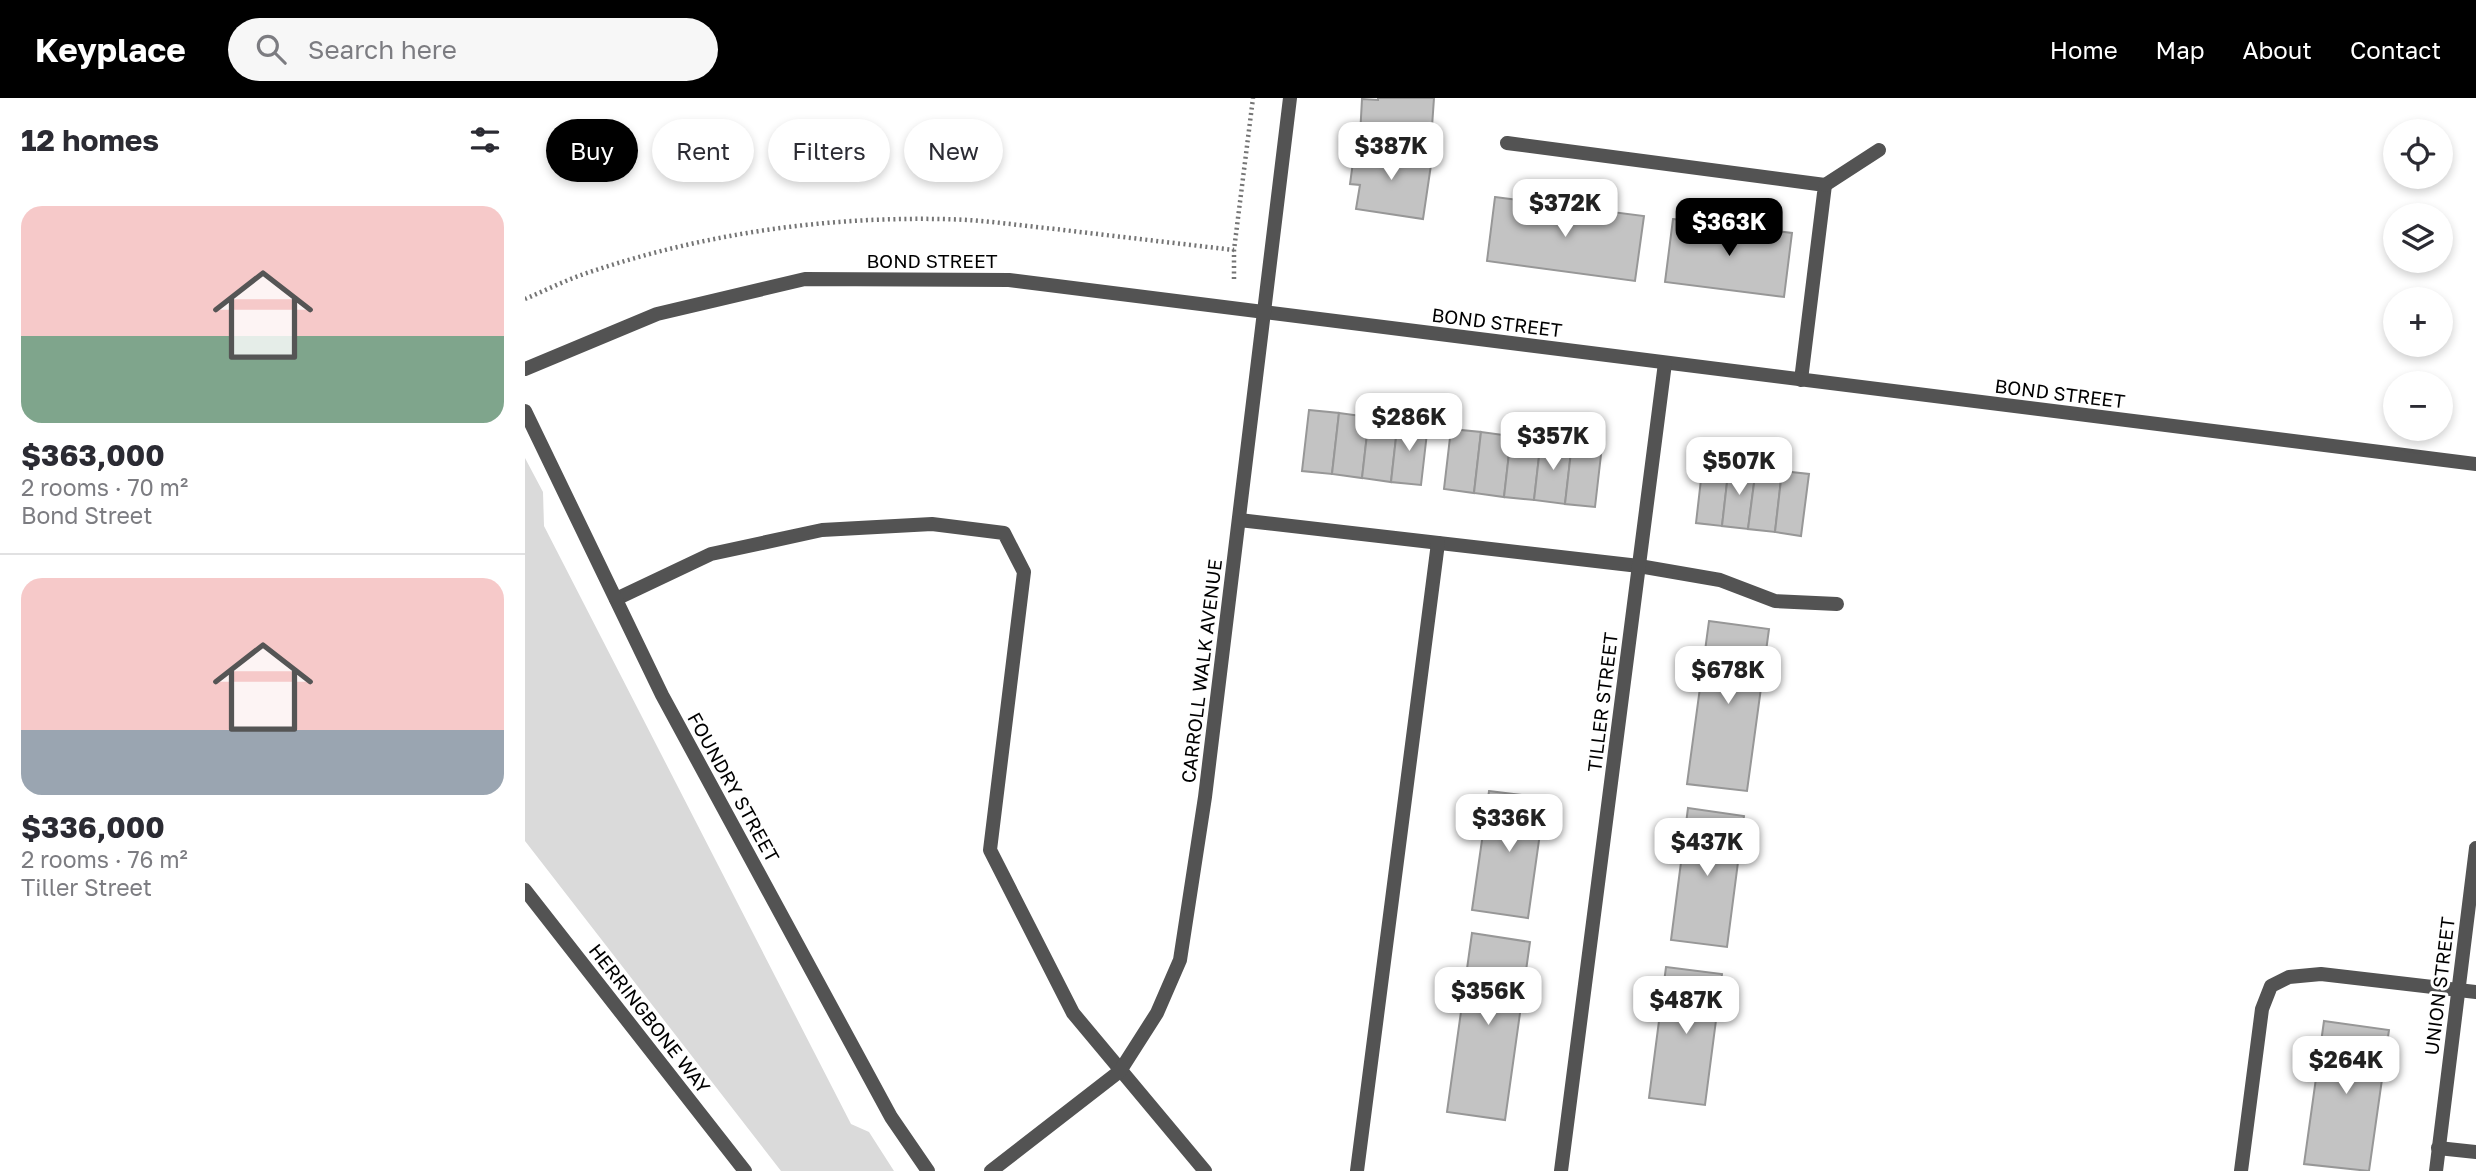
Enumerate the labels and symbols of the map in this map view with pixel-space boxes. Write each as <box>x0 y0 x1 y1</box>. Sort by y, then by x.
pin: $387K <box>1342 122 1440 182</box>
pin: $372K <box>1516 180 1614 239</box>
pin: $363K <box>1680 198 1778 258</box>
street label: BOND STREET <box>866 249 998 272</box>
street label: BOND STREET <box>1431 303 1564 341</box>
street label: BOND STREET <box>1994 374 2127 412</box>
pin: $286K <box>1360 394 1458 453</box>
pin: $357K <box>1504 412 1602 472</box>
pin: $507K <box>1690 438 1788 497</box>
street label: CARROLL WALK AVENUE <box>1176 558 1226 784</box>
street label: TILLER STREET <box>1582 631 1622 773</box>
pin: $678K <box>1679 646 1777 706</box>
street label: FOUNDRY STREET <box>683 708 785 866</box>
pin: $336K <box>1460 794 1558 854</box>
pin: $437K <box>1658 818 1756 878</box>
street label: UNION STREET <box>2419 915 2459 1057</box>
street label: HERRINGBONE WAY <box>585 939 715 1097</box>
pin: $356K <box>1439 968 1537 1027</box>
pin: $487K <box>1637 976 1735 1036</box>
pin: $264K <box>2297 1037 2395 1096</box>

